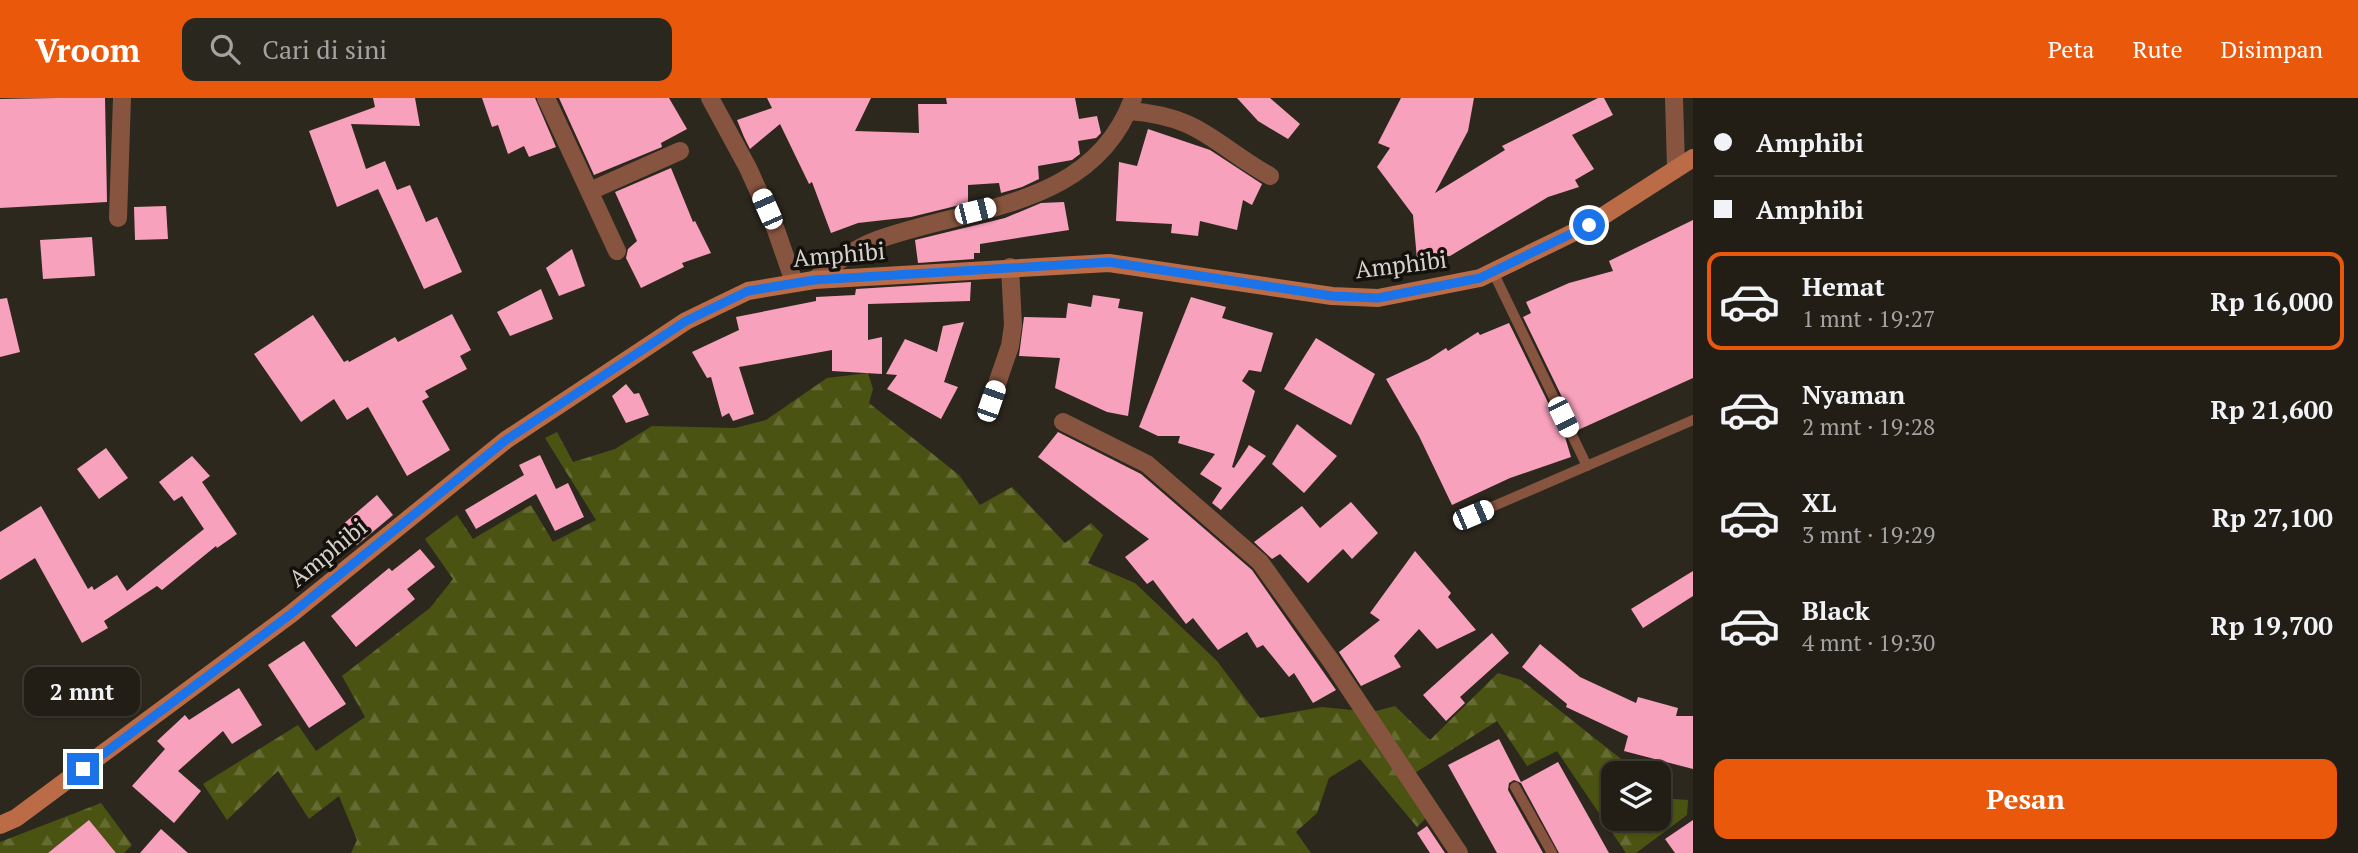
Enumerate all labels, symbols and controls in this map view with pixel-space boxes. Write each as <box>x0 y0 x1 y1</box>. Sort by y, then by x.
search box <box>182 18 672 81</box>
text: Vroom <box>35 28 140 71</box>
icon: search <box>206 30 244 68</box>
text: Cari di sini <box>262 32 387 66</box>
text: Peta <box>2048 33 2094 65</box>
text: Rute <box>2132 33 2182 65</box>
text: Disimpan <box>2220 33 2323 65</box>
text: Amphibi <box>1756 125 1864 159</box>
car <box>749 186 786 232</box>
text: Amphibi <box>1756 192 1864 226</box>
car <box>953 196 998 226</box>
route start <box>1573 209 1605 241</box>
street label: Amphibi <box>792 234 886 274</box>
street label: Amphibi <box>1353 243 1449 286</box>
text: Hemat <box>1802 269 1885 303</box>
icon: car <box>1718 270 1781 333</box>
text: Rp 16,000 <box>2211 284 2333 318</box>
text: 1 mnt · 19:27 <box>1802 303 1935 334</box>
text: Nyaman <box>1802 377 1905 411</box>
car <box>975 378 1008 424</box>
icon: car <box>1718 378 1781 441</box>
text: Rp 21,600 <box>2211 392 2333 426</box>
car <box>1545 394 1582 440</box>
text: 2 mnt · 19:28 <box>1802 411 1935 442</box>
text: XL <box>1802 485 1836 519</box>
icon: car <box>1718 486 1781 549</box>
car <box>1450 497 1497 533</box>
text: Rp 27,100 <box>2212 500 2333 534</box>
street label: Amphibi <box>281 511 373 594</box>
text: 3 mnt · 19:29 <box>1802 519 1935 550</box>
text: Black <box>1802 593 1870 627</box>
icon: car <box>1718 594 1781 657</box>
text: Rp 19,700 <box>2211 608 2333 642</box>
text: 4 mnt · 19:30 <box>1802 627 1935 658</box>
callout: 2 mnt <box>25 668 141 716</box>
text: 2 mnt <box>50 676 114 707</box>
route end <box>67 753 99 785</box>
button: Pesan <box>1714 759 2337 839</box>
map controls <box>1601 761 1671 831</box>
button: layers <box>1601 761 1671 831</box>

